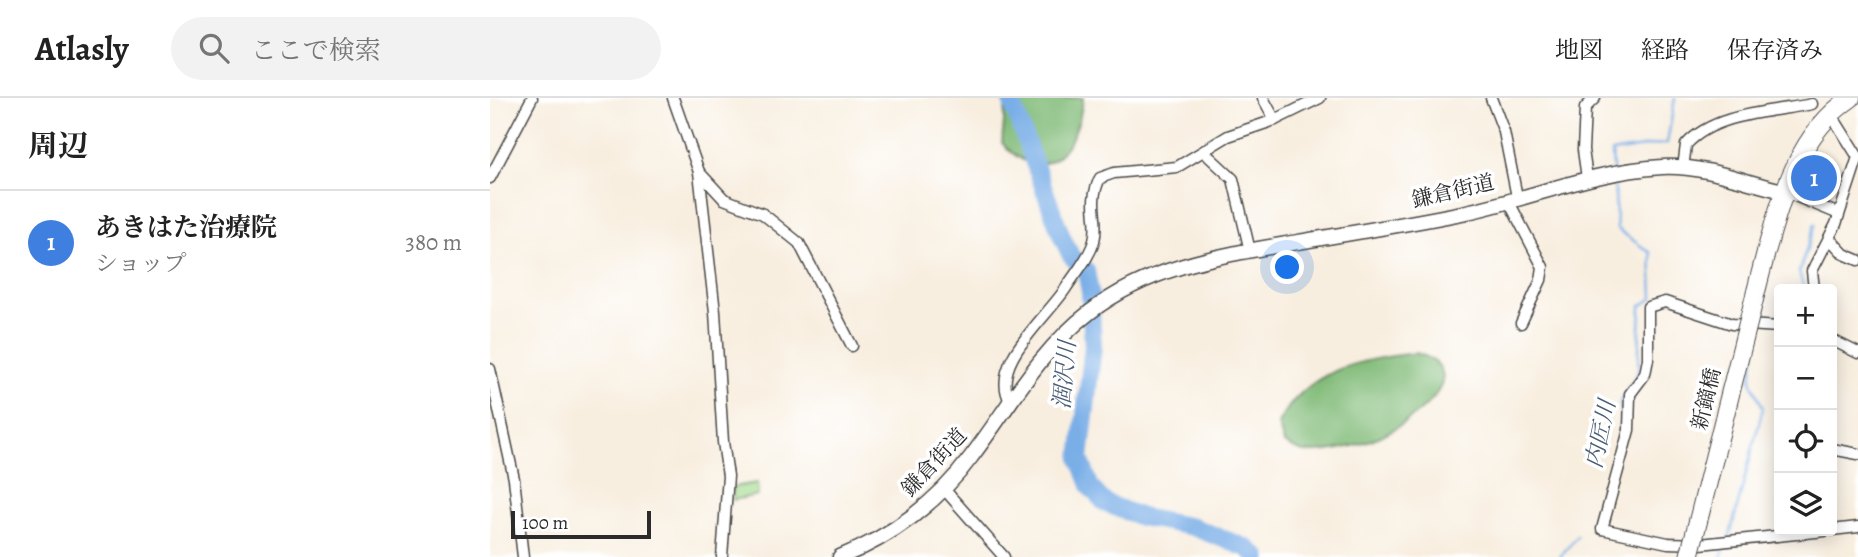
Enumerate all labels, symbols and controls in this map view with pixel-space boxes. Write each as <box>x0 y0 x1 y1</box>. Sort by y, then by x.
search box <box>171 17 661 80</box>
text: Atlasly <box>35 26 129 71</box>
icon: search <box>195 29 233 67</box>
text: ここで検索 <box>251 33 381 68</box>
text: 地図 <box>1555 34 1603 66</box>
text: 経路 <box>1641 34 1689 66</box>
text: 保存済み <box>1727 34 1823 66</box>
text: 周辺 <box>28 126 88 166</box>
pin: 1 <box>1791 152 1837 204</box>
street label: 鎌倉街道 <box>1409 168 1497 214</box>
text: あきはた治療院 <box>95 210 277 245</box>
text: 1 <box>47 227 55 258</box>
text: 380 m <box>405 227 462 258</box>
text: ショップ <box>95 248 187 279</box>
your location <box>1270 250 1304 284</box>
map controls <box>1774 284 1837 536</box>
button: + <box>1774 284 1837 347</box>
water label: 涸沢川 <box>1046 336 1083 411</box>
button: − <box>1774 347 1837 410</box>
street label: 新鏑橋 <box>1685 365 1727 433</box>
water label: 内匠川 <box>1578 394 1623 471</box>
button: locate <box>1774 410 1837 473</box>
street label: 鎌倉街道 <box>895 422 973 502</box>
button: layers <box>1774 473 1837 536</box>
scale bar <box>511 508 651 540</box>
text: 100 m <box>522 510 568 536</box>

